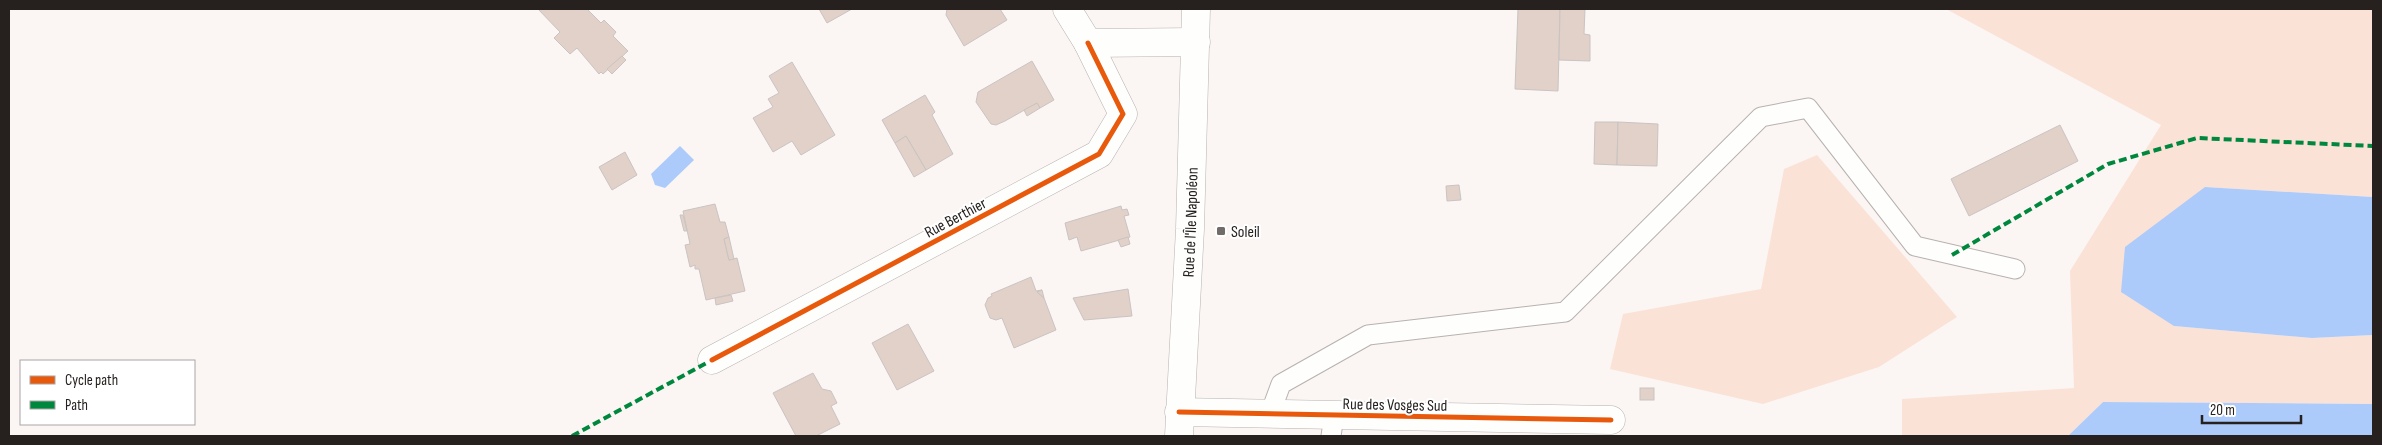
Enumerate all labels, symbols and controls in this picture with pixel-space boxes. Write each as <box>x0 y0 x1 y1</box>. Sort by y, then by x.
street label: Rue de l'Île Napoléon <box>1179 167 1203 278</box>
street label: Rue Berthier <box>922 194 990 242</box>
place label: Soleil <box>1231 223 1260 242</box>
marker: Soleil <box>1215 225 1227 237</box>
legend <box>20 360 195 425</box>
text: Cycle path <box>65 371 118 390</box>
scale bar <box>2202 392 2301 424</box>
street label: Rue des Vosges Sud <box>1342 395 1447 416</box>
text: Path <box>65 396 88 415</box>
text: 20 m <box>2210 401 2235 420</box>

